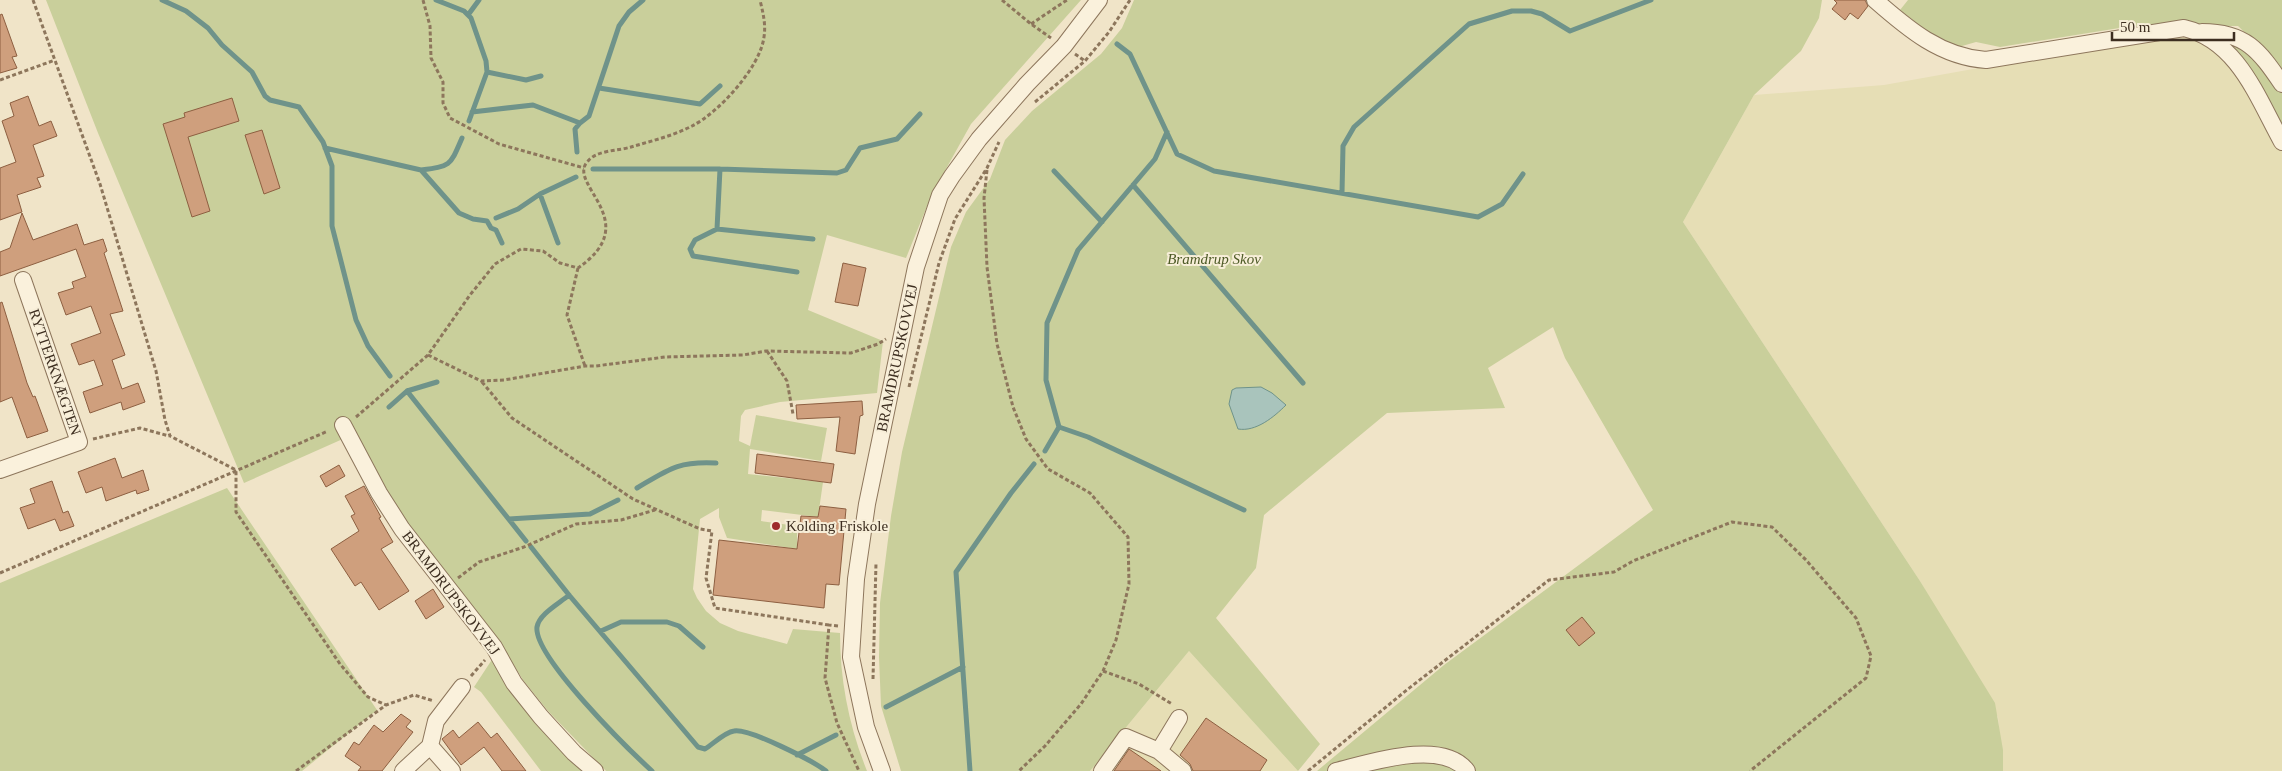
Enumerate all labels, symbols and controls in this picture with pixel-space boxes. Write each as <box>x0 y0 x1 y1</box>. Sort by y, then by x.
scale bar <box>2112 10 2234 42</box>
text: 50 m <box>2120 19 2151 35</box>
park label: Bramdrup Skov <box>1167 251 1261 267</box>
street label: BRAMDRUPSKOVVEJ <box>873 282 921 433</box>
street label: RYTTERKNÆGTEN <box>26 307 84 437</box>
place label: Kolding Friskole <box>786 518 888 534</box>
marker: Kolding Friskole <box>770 520 782 532</box>
street label: BRAMDRUPSKOVVEJ <box>399 528 503 658</box>

